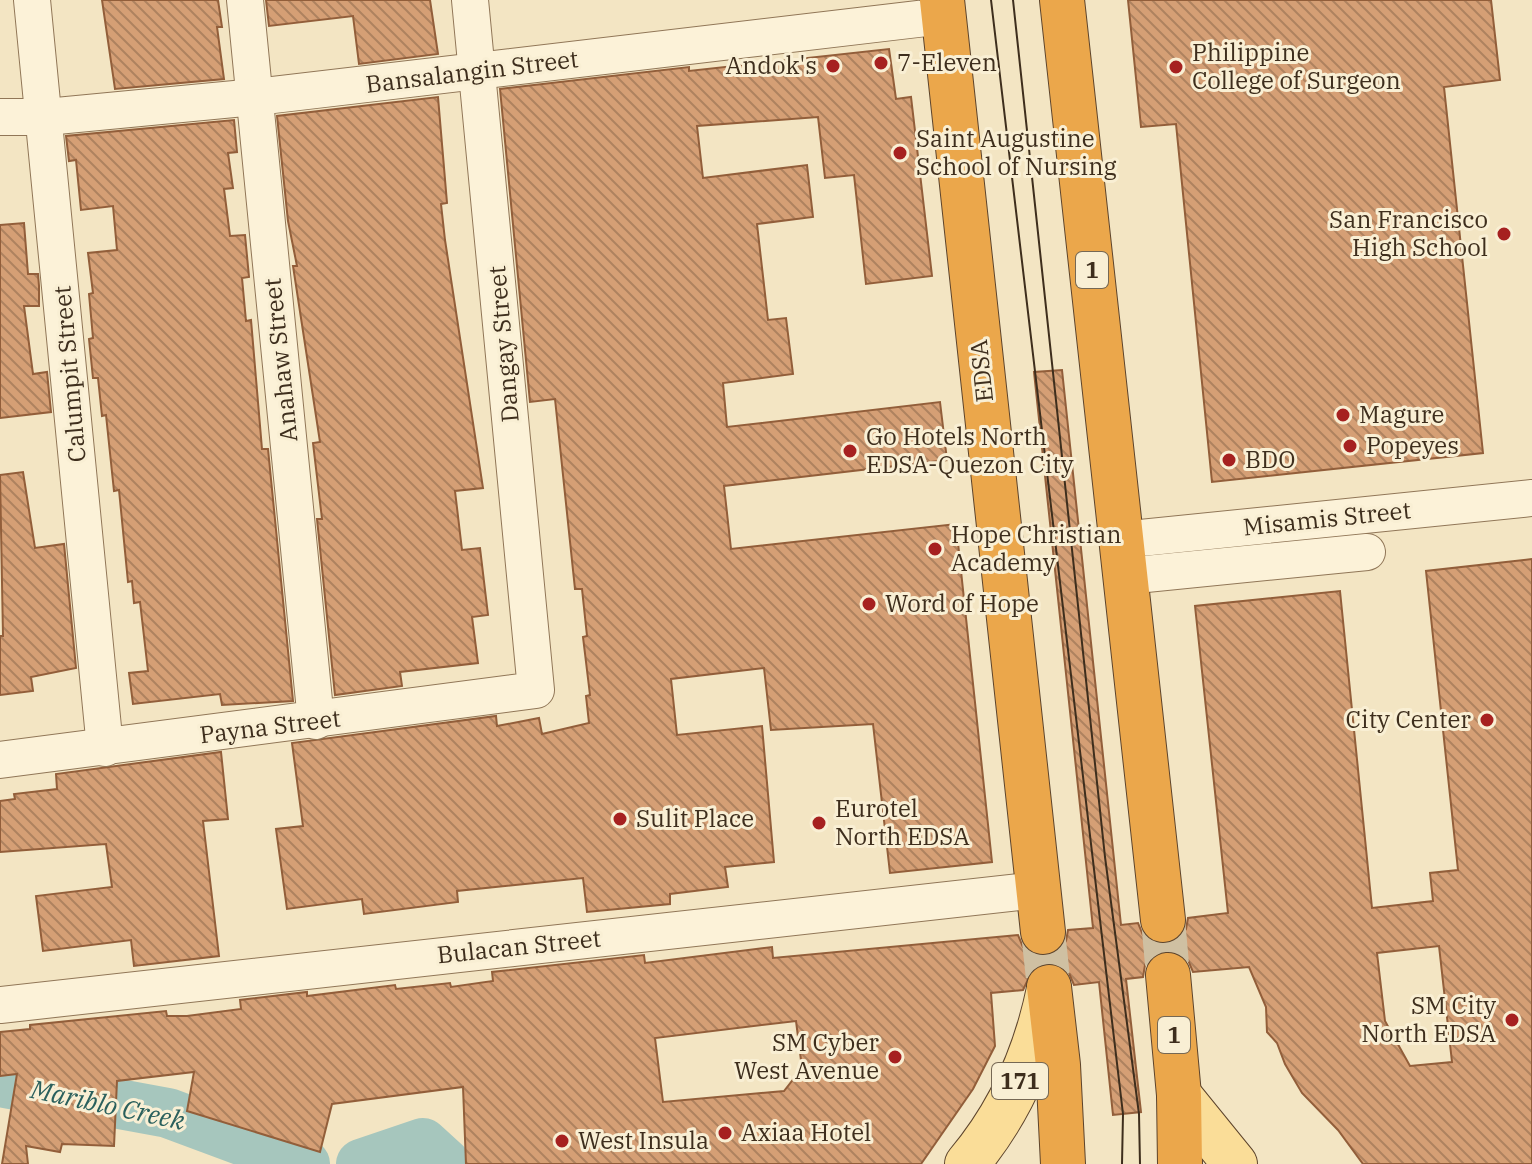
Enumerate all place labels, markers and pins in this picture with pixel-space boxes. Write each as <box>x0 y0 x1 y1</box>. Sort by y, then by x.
place label: Philippine College of Surgeon <box>1192 36 1401 96</box>
place label: 7-Eleven <box>897 46 997 78</box>
place label: Andok's <box>726 49 817 81</box>
marker: 7-Eleven <box>872 54 890 72</box>
marker: Andok's <box>824 57 842 75</box>
marker: Philippine College of Surgeon <box>1167 58 1185 76</box>
place label: Saint Augustine School of Nursing <box>916 122 1117 182</box>
marker: Saint Augustine School of Nursing <box>891 144 909 162</box>
place label: San Francisco High School <box>1329 203 1488 263</box>
marker: San Francisco High School <box>1495 225 1513 243</box>
place label: Magure <box>1359 398 1444 430</box>
marker: Magure <box>1334 406 1352 424</box>
place label: Go Hotels North EDSA-Quezon City <box>866 420 1074 480</box>
place label: Popeyes <box>1366 429 1459 461</box>
marker: Popeyes <box>1341 437 1359 455</box>
marker: Go Hotels North EDSA-Quezon City <box>841 442 859 460</box>
place label: BDO <box>1245 443 1295 475</box>
marker: BDO <box>1220 451 1238 469</box>
place label: Hope Christian Academy <box>951 518 1122 578</box>
marker: Hope Christian Academy <box>926 540 944 558</box>
place label: Word of Hope <box>885 587 1039 619</box>
marker: Word of Hope <box>860 595 878 613</box>
place label: City Center <box>1346 703 1471 735</box>
marker: City Center <box>1478 711 1496 729</box>
place label: Eurotel North EDSA <box>835 792 970 852</box>
place label: Sulit Place <box>636 802 754 834</box>
marker: Sulit Place <box>611 810 629 828</box>
marker: Eurotel North EDSA <box>810 814 828 832</box>
place label: SM City North EDSA <box>1361 989 1497 1049</box>
marker: SM City North EDSA <box>1503 1011 1521 1029</box>
place label: SM Cyber West Avenue <box>734 1026 879 1086</box>
marker: SM Cyber West Avenue <box>886 1048 904 1066</box>
place label: Axiaa Hotel <box>741 1116 871 1148</box>
place label: West Insula <box>578 1124 709 1156</box>
marker: Axiaa Hotel <box>716 1124 734 1142</box>
marker: West Insula <box>553 1132 571 1150</box>

